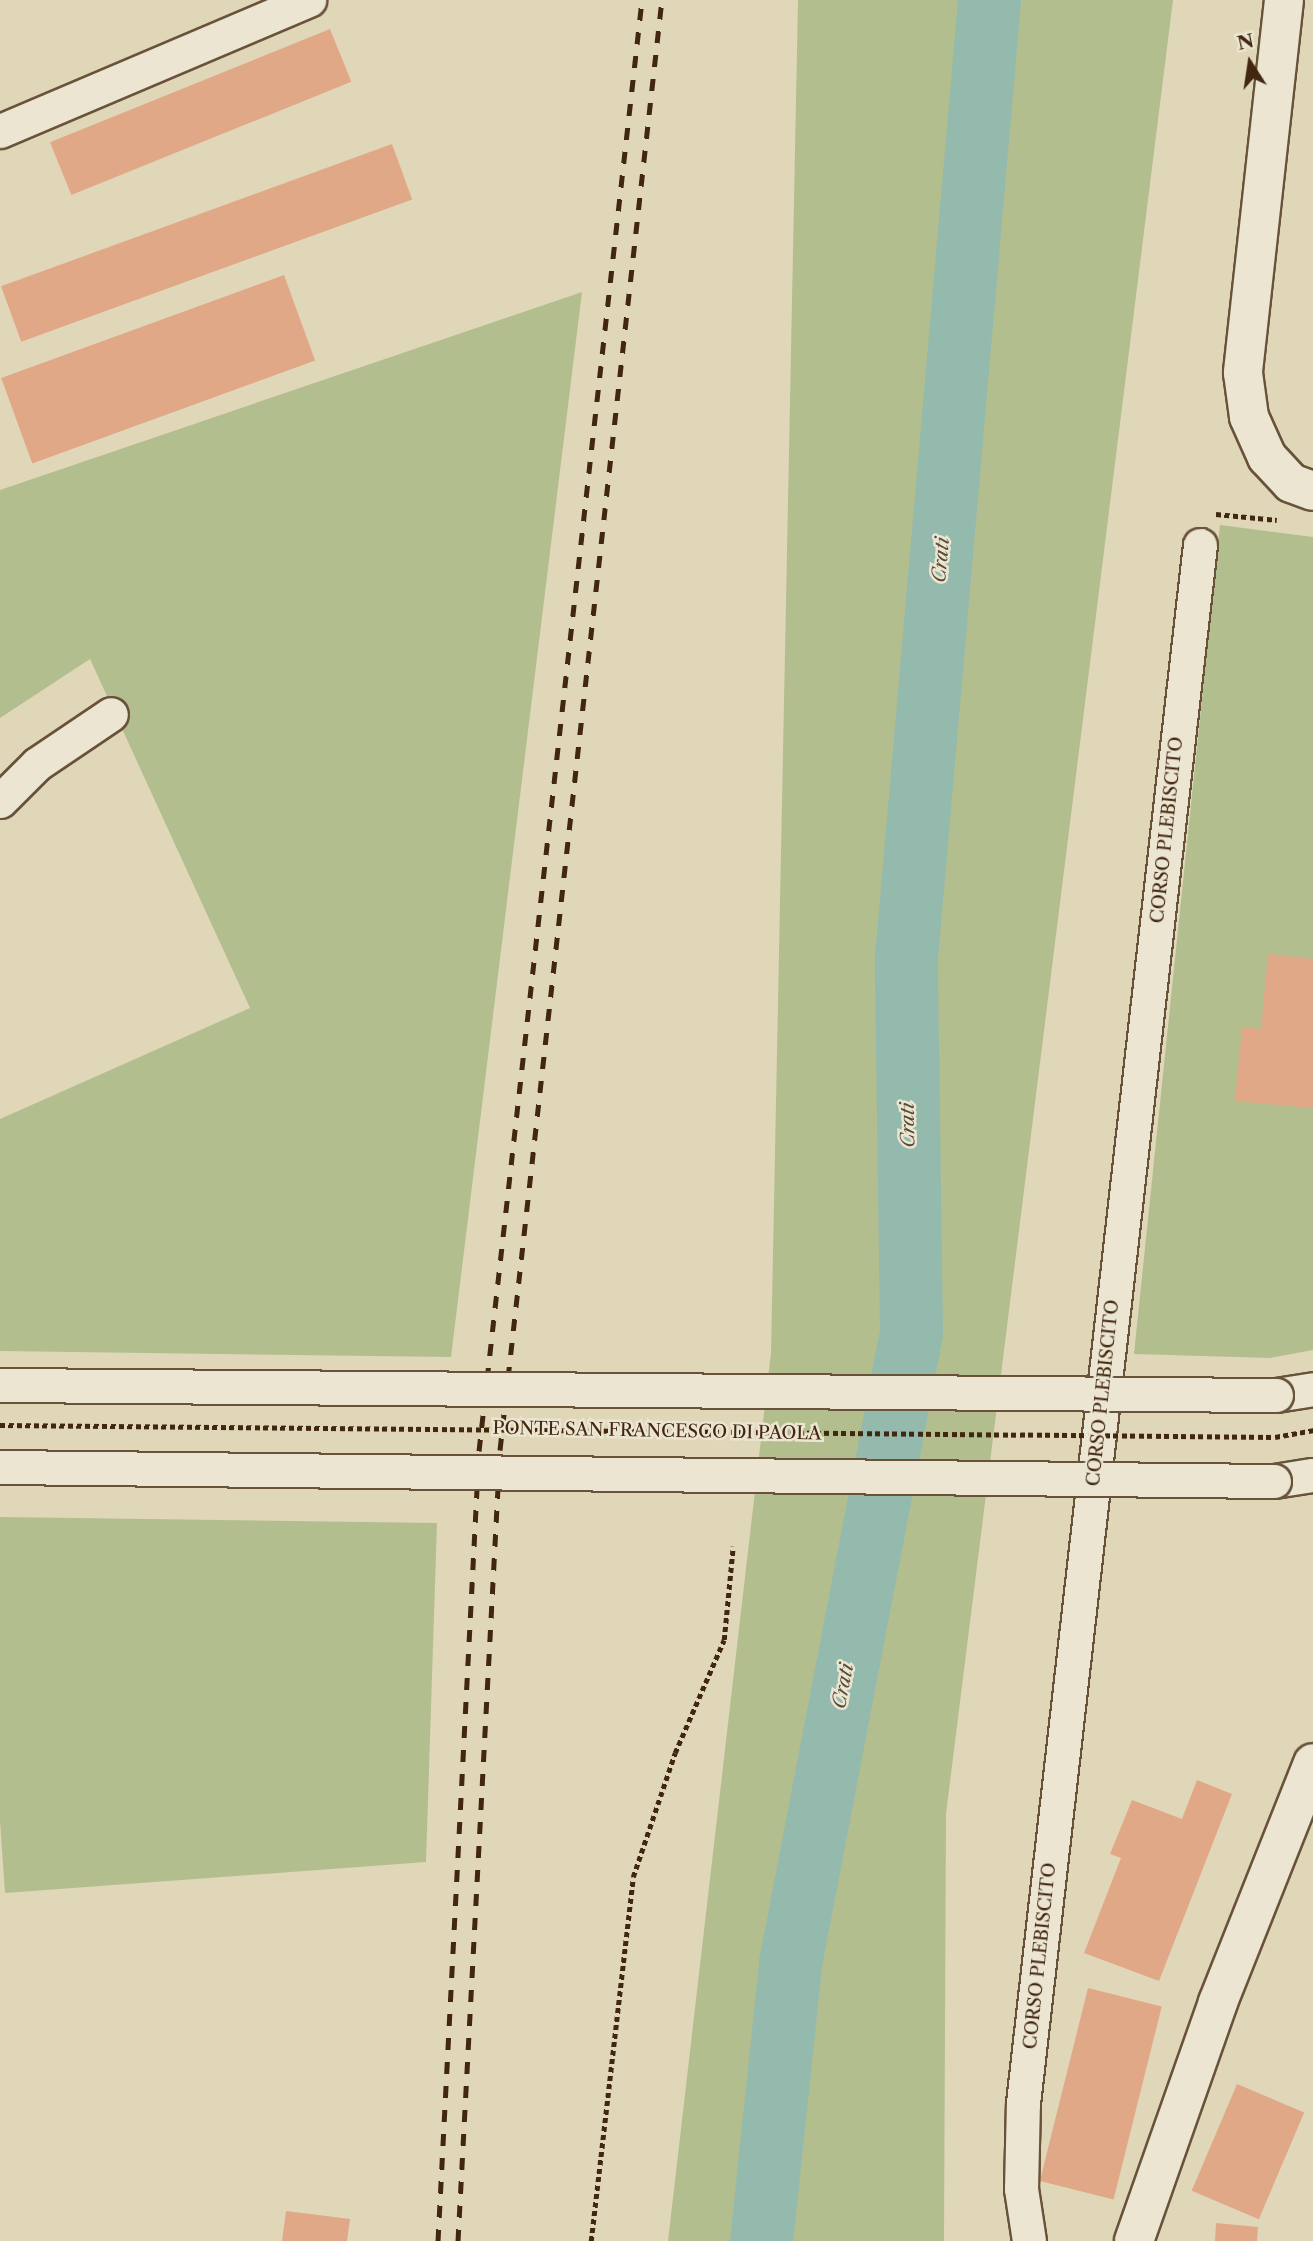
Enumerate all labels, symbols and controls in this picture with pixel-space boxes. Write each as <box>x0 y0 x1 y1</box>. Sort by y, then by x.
north arrow <box>1215 28 1285 98</box>
text: N <box>1235 29 1256 55</box>
water label: Crati <box>928 536 954 584</box>
street label: CORSO PLEBISCITO <box>1146 736 1188 924</box>
water label: Crati <box>896 1102 920 1148</box>
street label: CORSO PLEBISCITO <box>1082 1299 1124 1487</box>
street label: PONTE SAN FRANCESCO DI PAOLA <box>492 1417 822 1445</box>
water label: Crati <box>827 1662 859 1710</box>
street label: CORSO PLEBISCITO <box>1019 1862 1061 2050</box>

